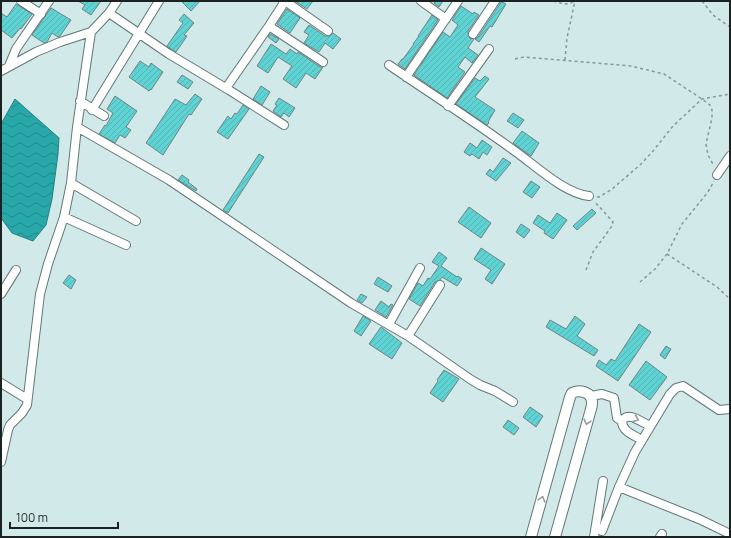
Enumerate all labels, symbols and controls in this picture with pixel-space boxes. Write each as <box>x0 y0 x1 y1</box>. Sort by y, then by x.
one-way arrow <box>631 414 639 422</box>
one-way arrow <box>583 418 592 425</box>
one-way arrow <box>537 496 546 503</box>
scale bar <box>10 504 118 530</box>
text: 100 m <box>16 509 48 526</box>

